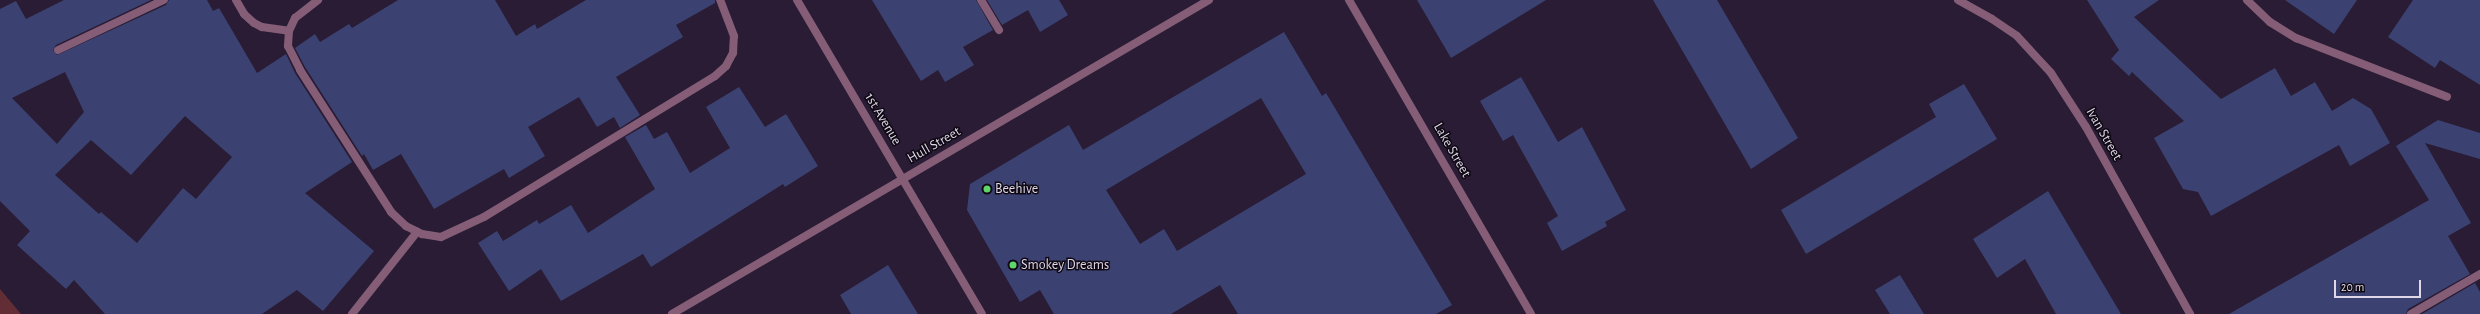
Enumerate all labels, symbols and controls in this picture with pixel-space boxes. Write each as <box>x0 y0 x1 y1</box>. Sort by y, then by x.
street label: 1st Avenue <box>861 90 905 148</box>
street label: Ivan Street <box>2082 105 2126 163</box>
street label: Lake Street <box>1430 120 1474 180</box>
street label: Hull Street <box>904 123 964 167</box>
place label: Beehive <box>995 181 1038 197</box>
marker: Beehive <box>982 184 992 194</box>
place label: Smokey Dreams <box>1021 257 1109 273</box>
marker: Smokey Dreams <box>1008 260 1018 270</box>
scale bar <box>2336 272 2423 298</box>
text: 20 m <box>2341 281 2364 293</box>

